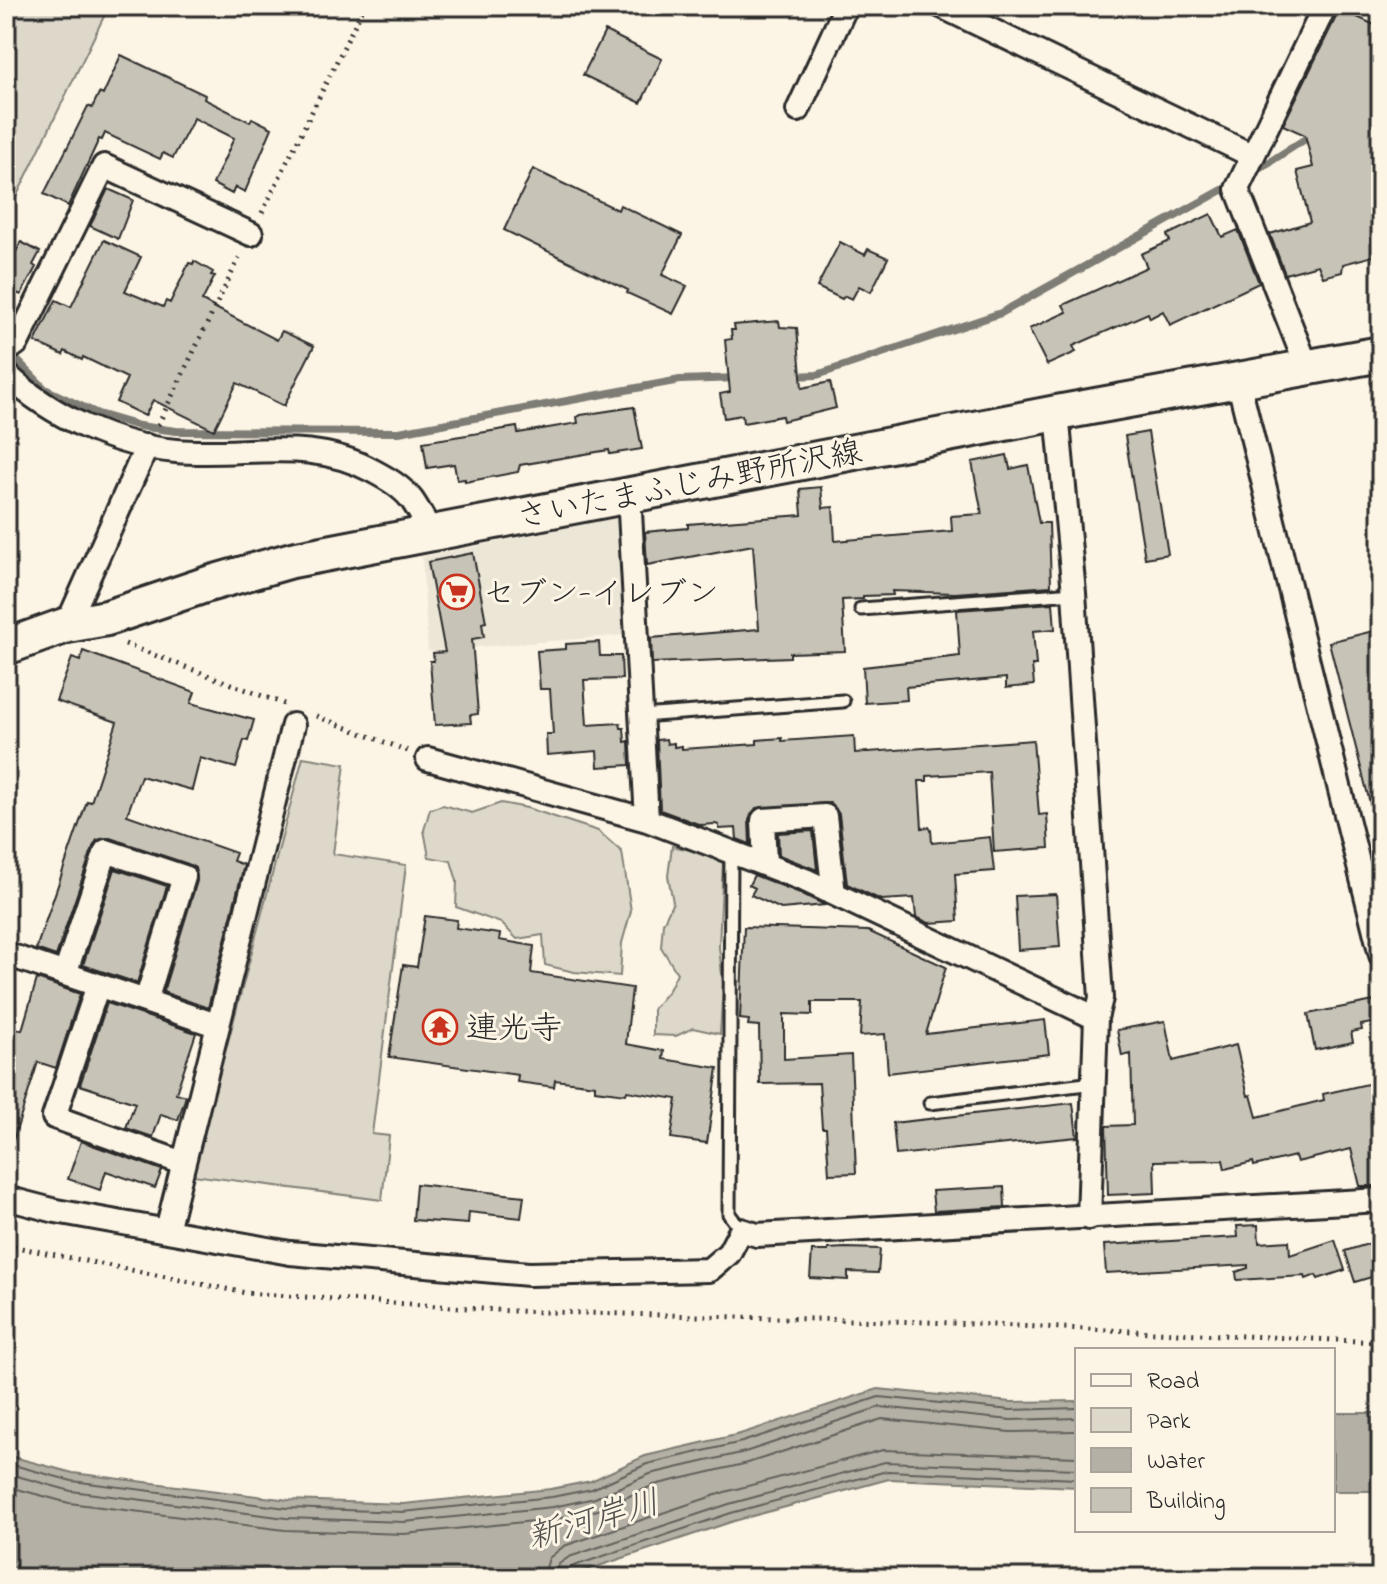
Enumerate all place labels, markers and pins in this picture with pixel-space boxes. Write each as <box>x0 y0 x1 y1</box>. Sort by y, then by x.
place label: セブン-イレブン <box>483 572 719 619</box>
supermarket icon: セブン-イレブン <box>438 573 476 611</box>
place label: 連光寺 <box>466 1007 562 1054</box>
temple icon: 連光寺 <box>421 1008 459 1046</box>

